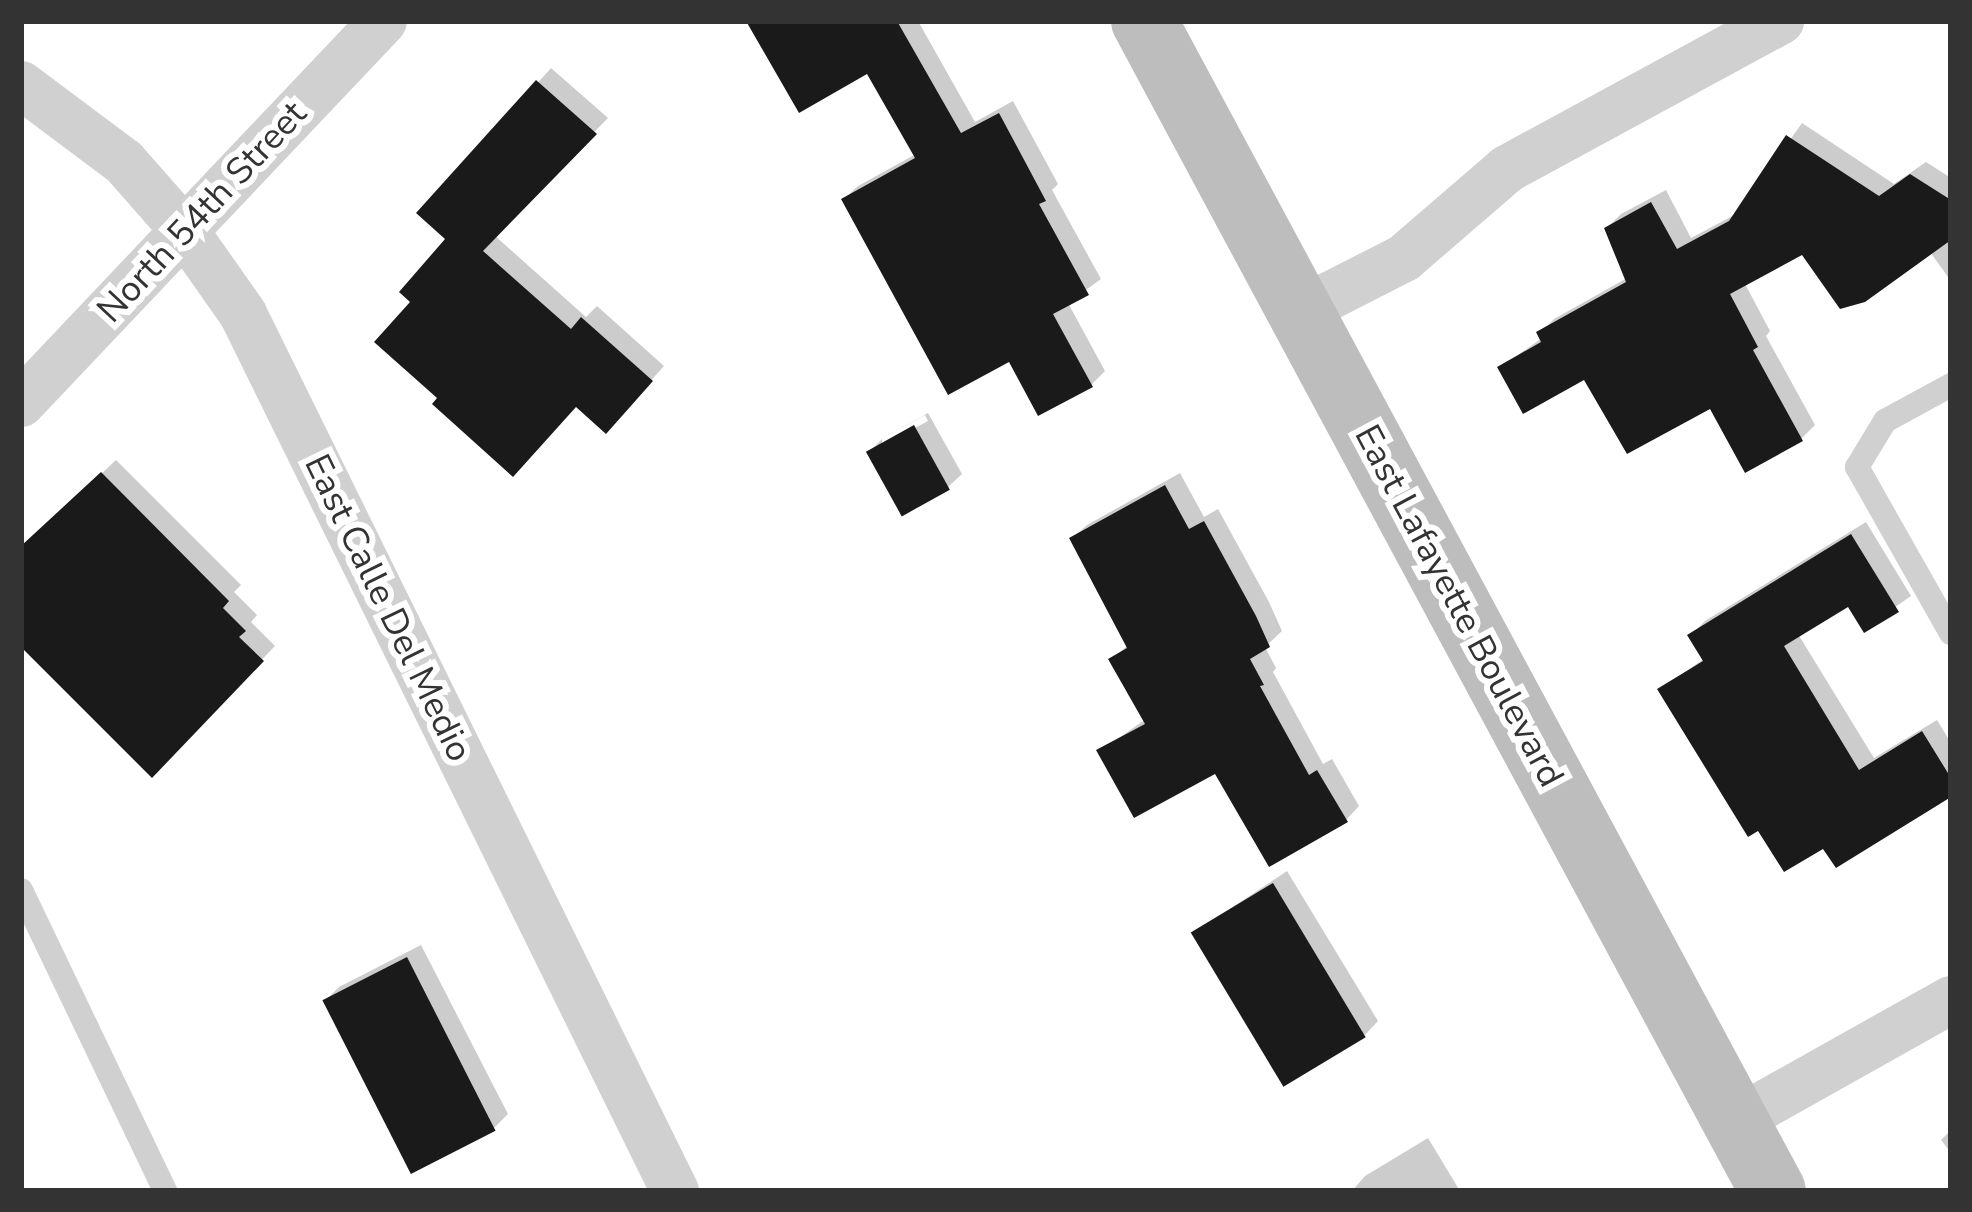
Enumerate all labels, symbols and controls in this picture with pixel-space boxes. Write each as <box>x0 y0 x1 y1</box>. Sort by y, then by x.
street label: North 54th Street <box>89 92 315 332</box>
street label: East Lafayette Boulevard <box>1345 418 1573 794</box>
street label: East Calle Del Medio <box>295 447 481 769</box>

